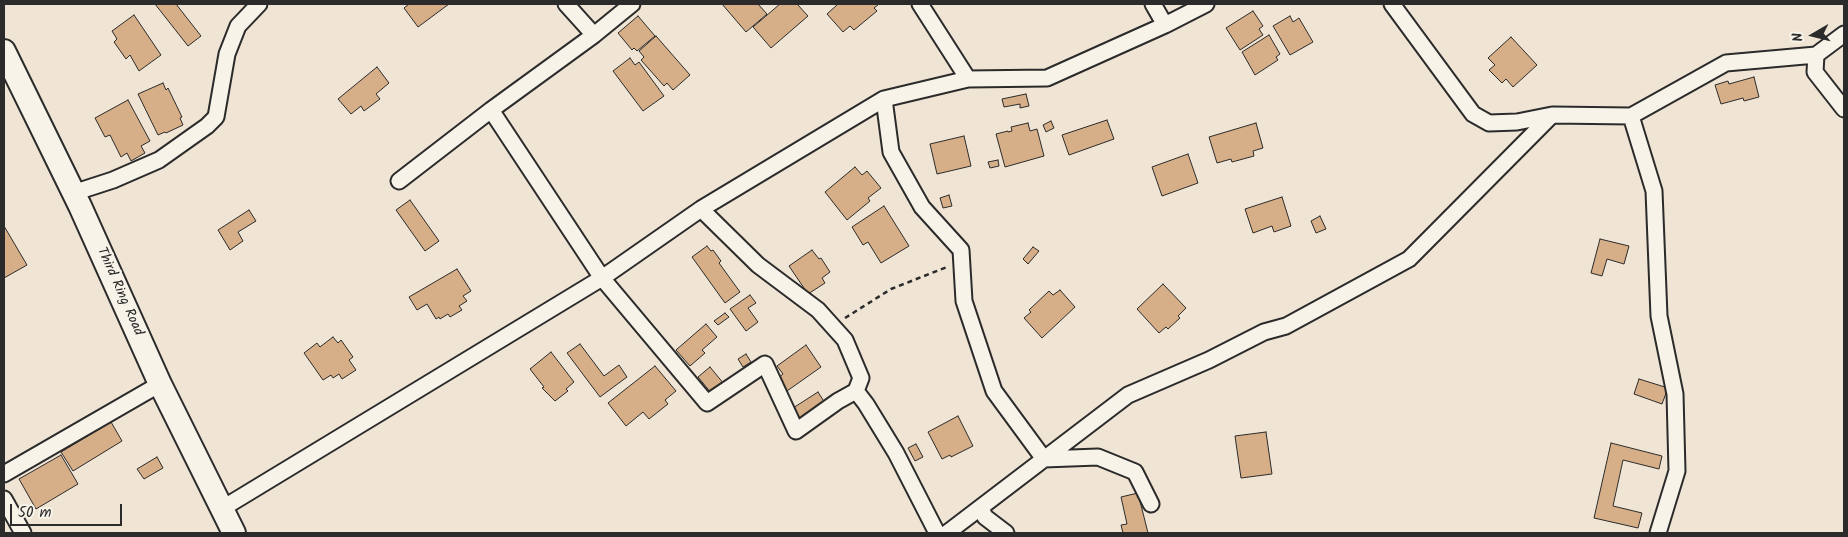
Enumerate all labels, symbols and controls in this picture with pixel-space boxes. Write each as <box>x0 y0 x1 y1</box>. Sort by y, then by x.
north arrow <box>1788 10 1838 60</box>
text: N <box>1787 31 1810 43</box>
street label: Third Ring Road <box>92 245 146 339</box>
scale bar <box>12 494 125 526</box>
text: 50 m <box>18 501 52 525</box>

